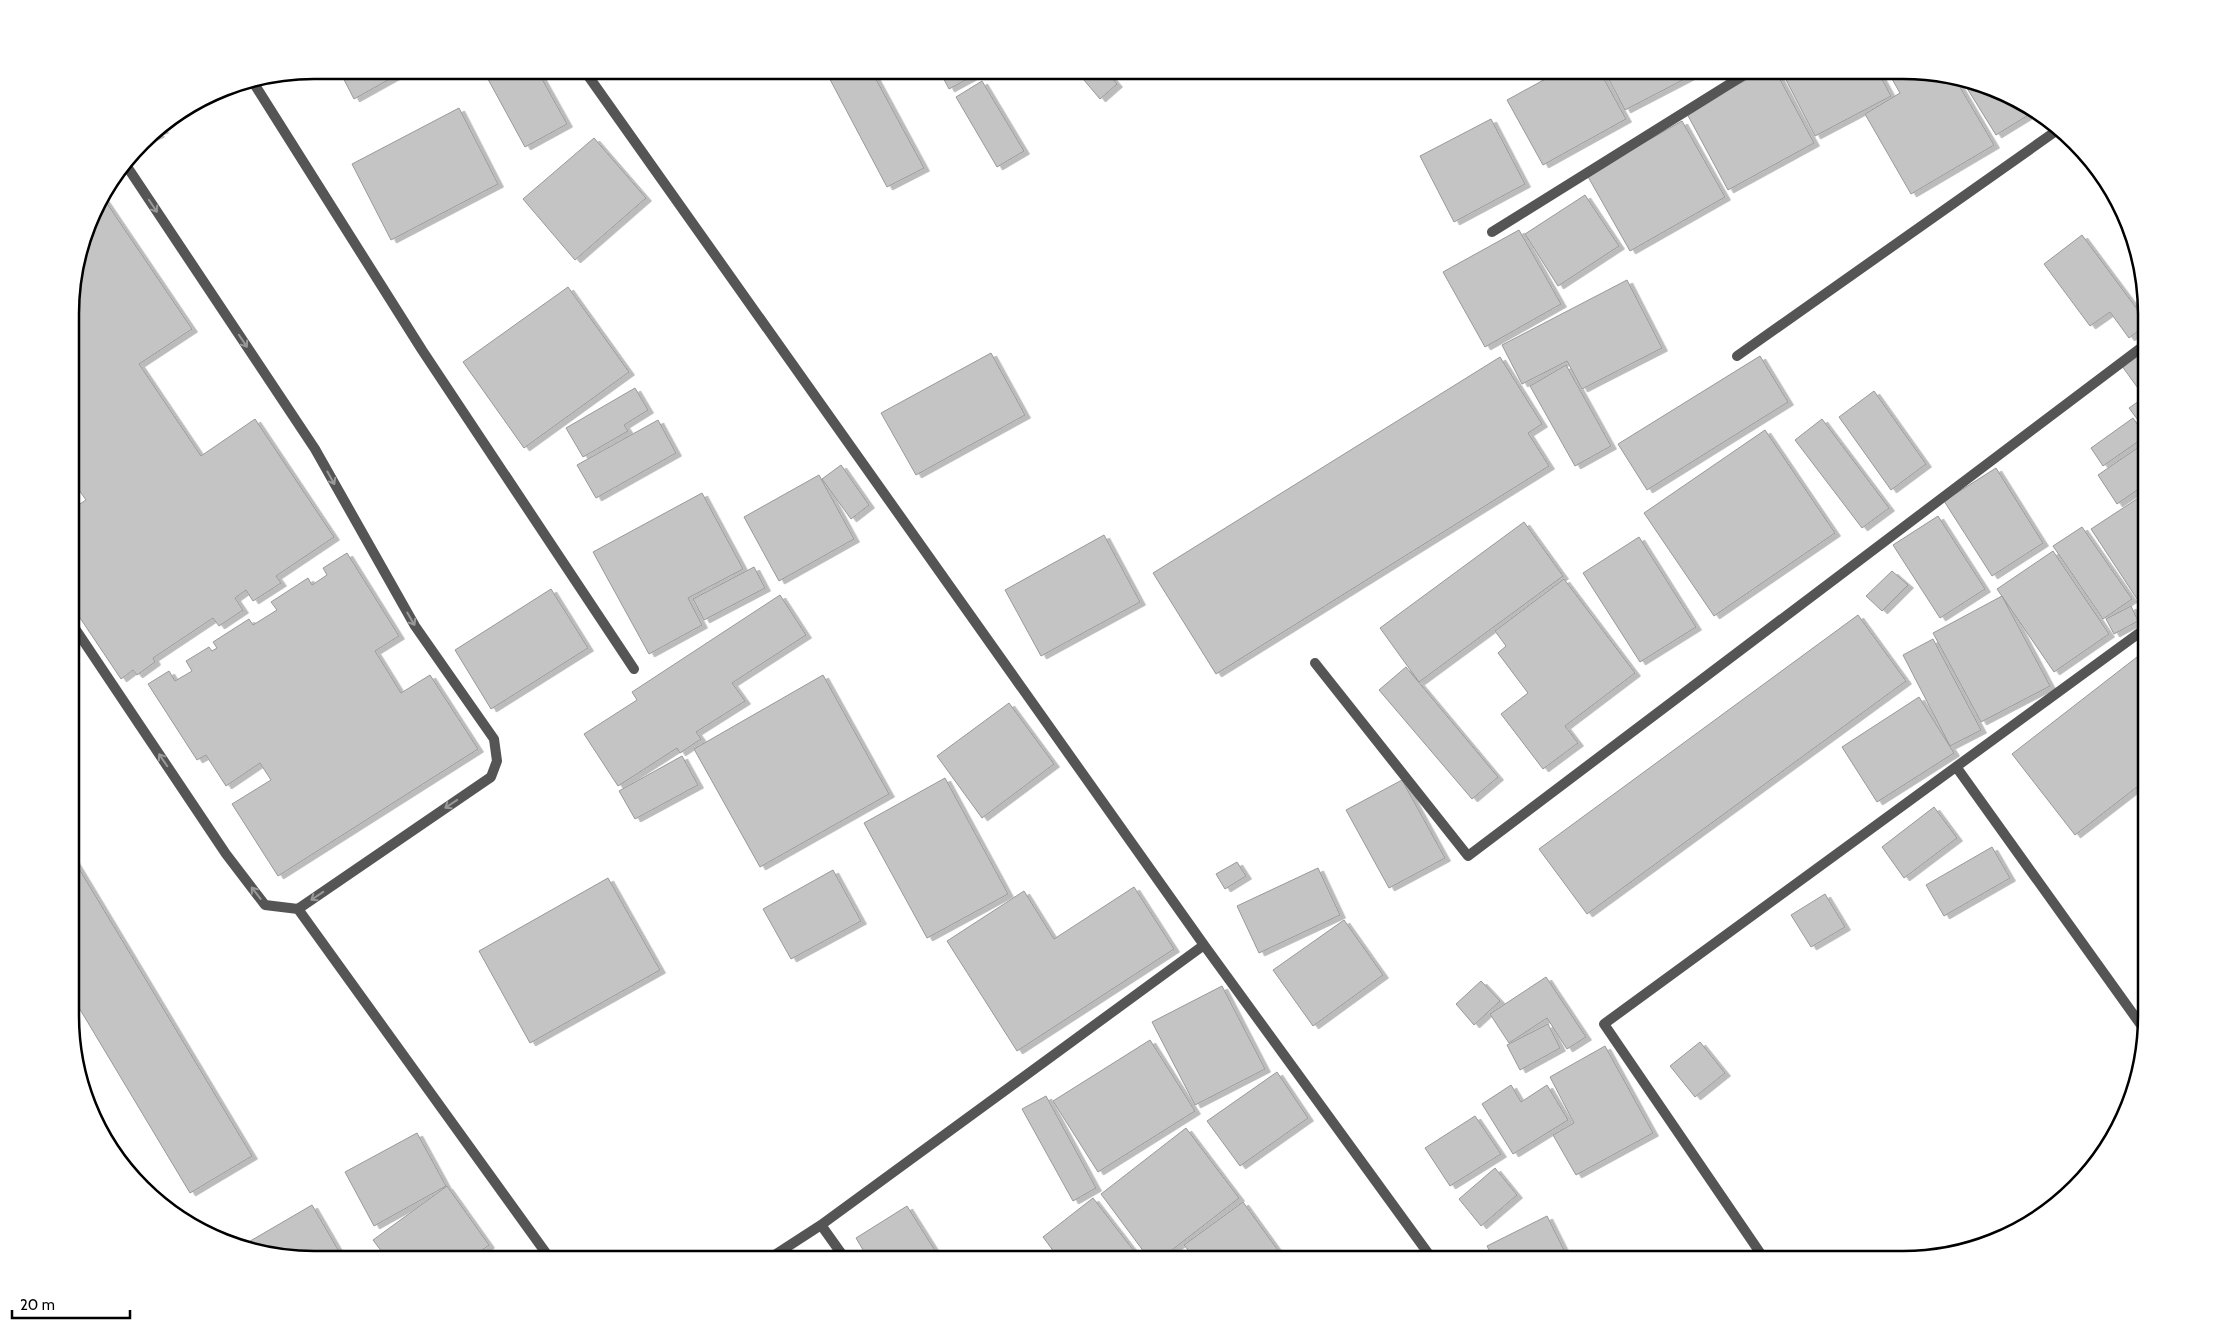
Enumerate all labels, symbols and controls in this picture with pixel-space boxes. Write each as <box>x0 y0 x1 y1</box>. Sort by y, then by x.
one-way arrow <box>148 198 158 212</box>
one-way arrow <box>238 334 248 348</box>
one-way arrow <box>326 470 336 485</box>
one-way arrow <box>407 611 416 626</box>
one-way arrow <box>157 753 167 767</box>
one-way arrow <box>444 799 458 809</box>
one-way arrow <box>250 887 261 900</box>
one-way arrow <box>310 891 324 901</box>
scale bar <box>12 1288 130 1320</box>
text: 20 m <box>20 1296 55 1314</box>

